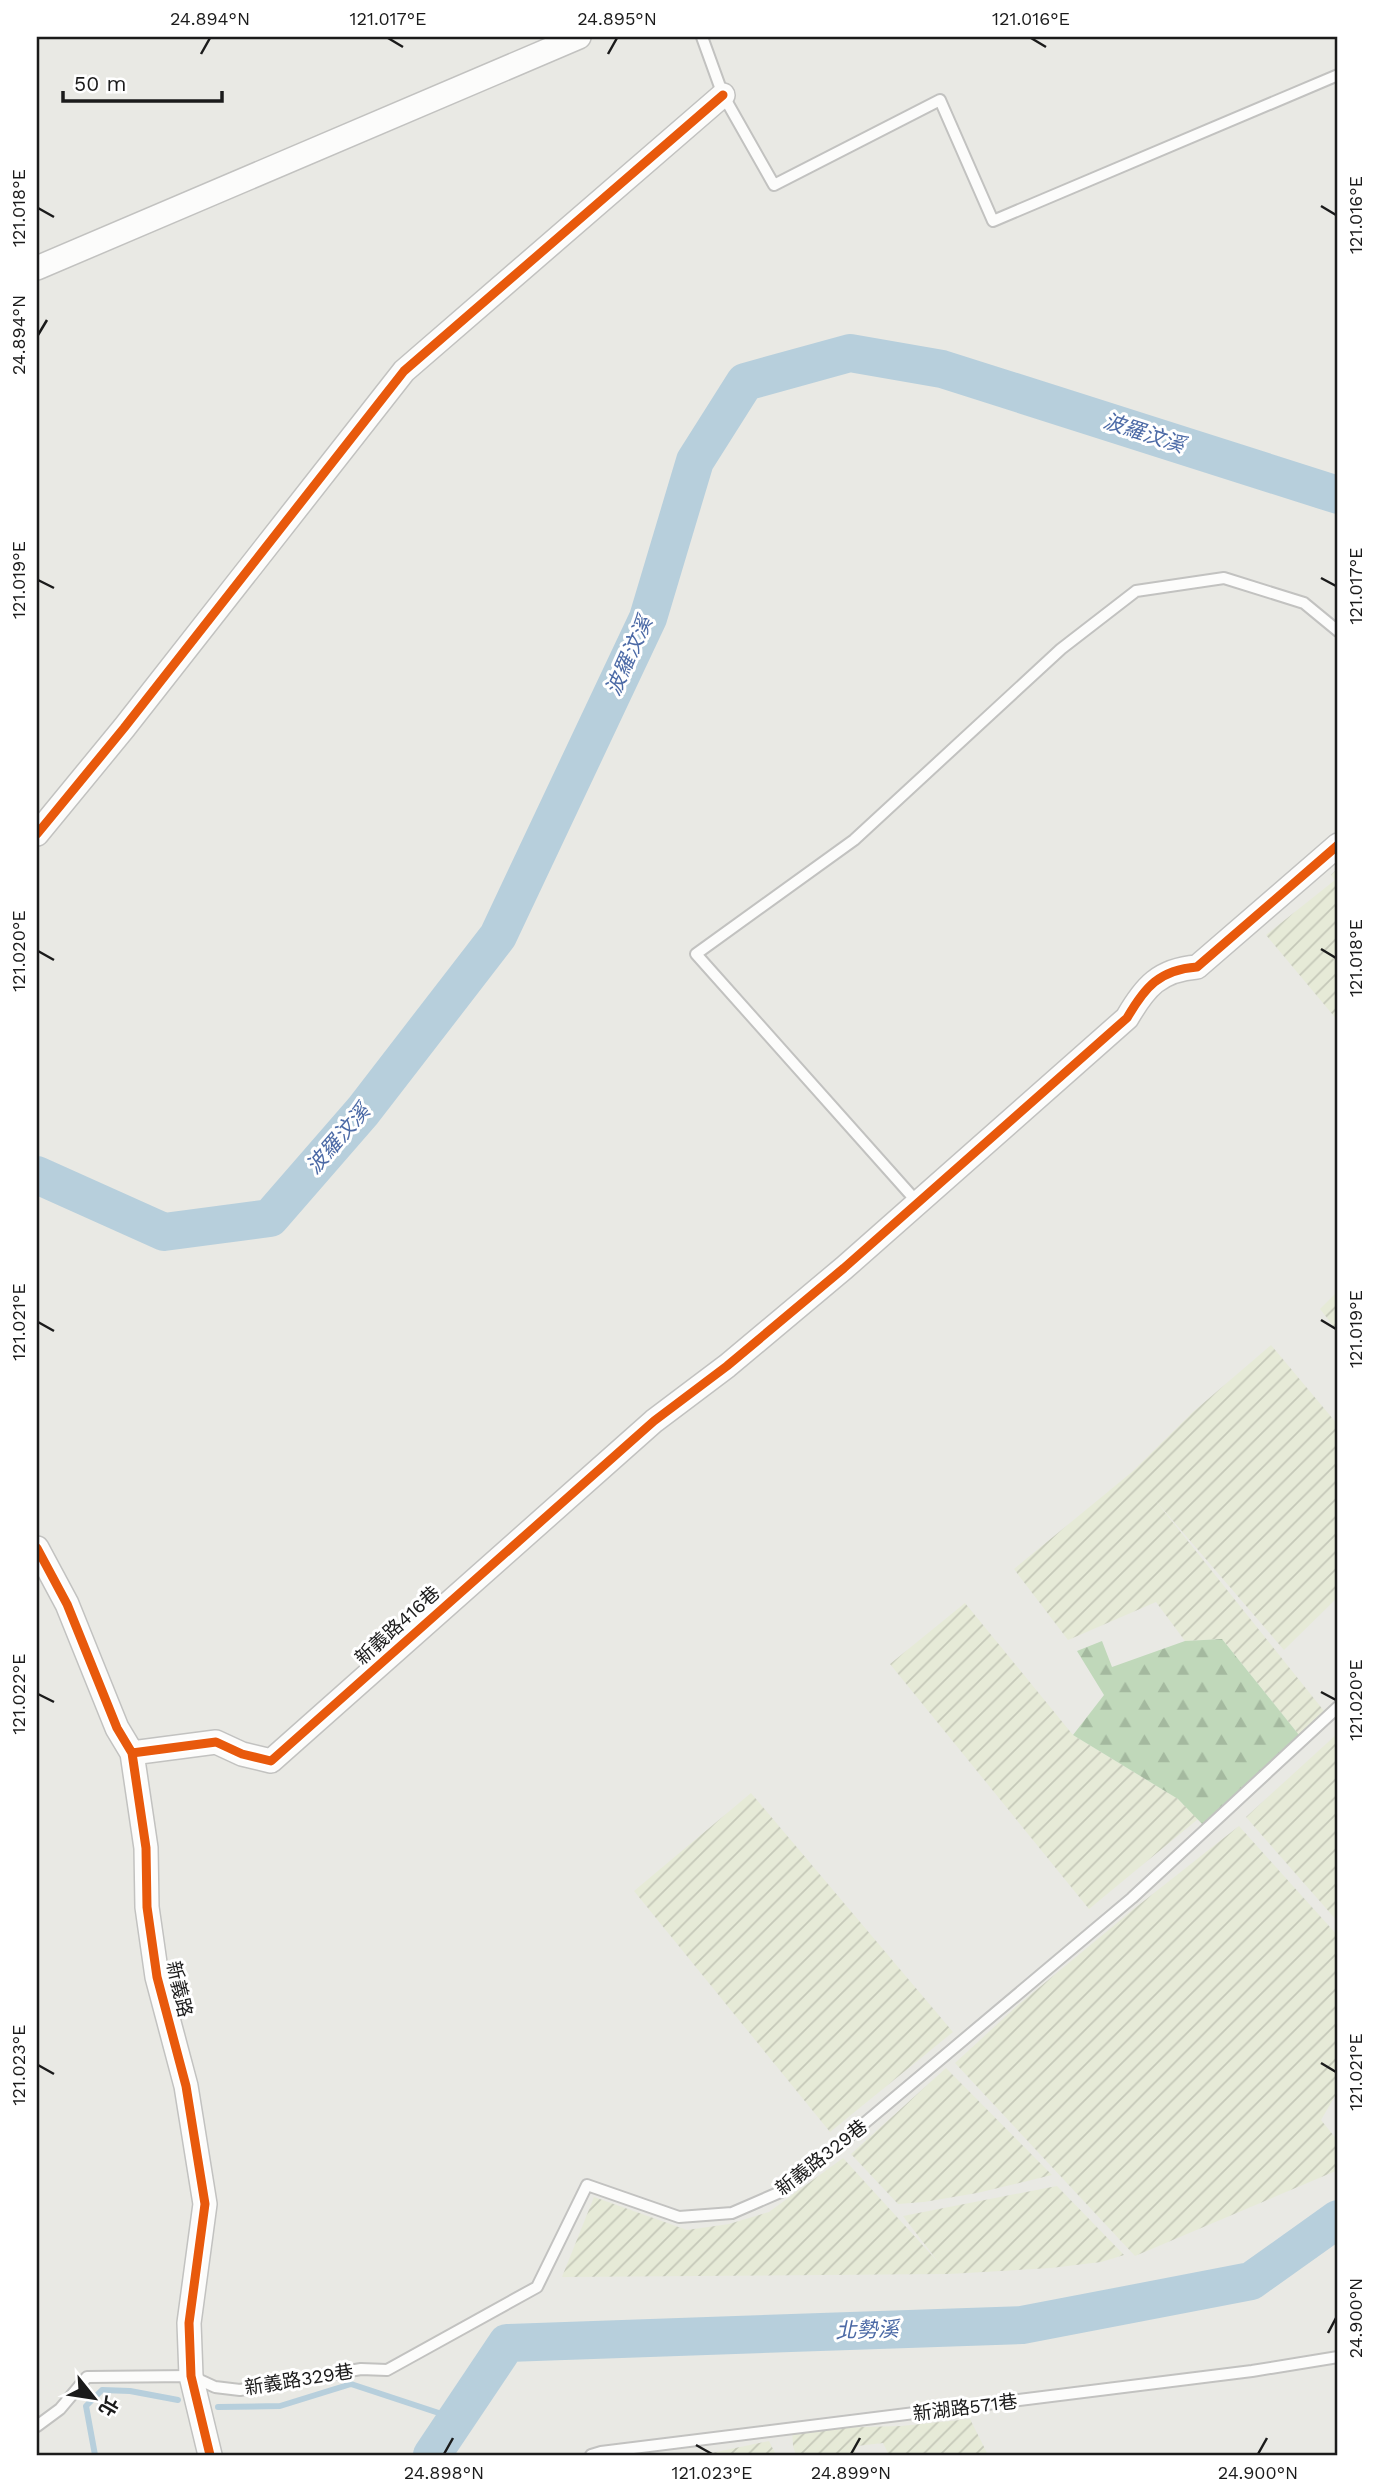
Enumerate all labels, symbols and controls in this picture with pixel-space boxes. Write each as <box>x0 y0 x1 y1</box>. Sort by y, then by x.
text: 24.894°N <box>170 8 250 29</box>
text: 121.017°E <box>350 8 426 29</box>
text: 24.895°N <box>577 8 657 29</box>
text: 121.016°E <box>992 8 1070 29</box>
scale bar <box>63 60 222 104</box>
text: 50 m <box>74 71 126 96</box>
text: 121.018°E <box>8 169 29 247</box>
text: 121.016°E <box>1345 176 1366 254</box>
text: 24.894°N <box>8 295 29 375</box>
water label: 波羅汶溪 <box>1100 408 1191 458</box>
text: 121.019°E <box>8 541 29 619</box>
text: 121.017°E <box>1345 548 1366 624</box>
water label: 波羅汶溪 <box>600 610 658 699</box>
text: 121.020°E <box>8 910 29 992</box>
text: 121.018°E <box>1345 919 1366 997</box>
water label: 波羅汶溪 <box>301 1097 377 1179</box>
text: 121.021°E <box>8 1283 29 1361</box>
text: 121.019°E <box>1345 1290 1366 1368</box>
street label: 新義路416巷 <box>350 1581 445 1669</box>
text: 121.022°E <box>8 1654 29 1734</box>
text: 121.020°E <box>1345 1659 1366 1741</box>
street label: 新義路 <box>162 1959 197 2019</box>
text: 121.023°E <box>8 2025 29 2105</box>
text: 121.021°E <box>1345 2033 1366 2111</box>
street label: 新義路329巷 <box>771 2115 872 2200</box>
text: 24.900°N <box>1345 2278 1366 2358</box>
water label: 北勢溪 <box>835 2316 902 2343</box>
street label: 新義路329巷 <box>243 2360 355 2399</box>
north arrow <box>60 2362 130 2432</box>
street label: 新湖路571巷 <box>911 2390 1019 2425</box>
text: 北 <box>94 2392 123 2420</box>
text: 24.898°N <box>404 2462 484 2483</box>
text: 121.023°E <box>672 2462 752 2483</box>
text: 24.899°N <box>811 2462 891 2483</box>
text: 24.900°N <box>1218 2462 1298 2483</box>

